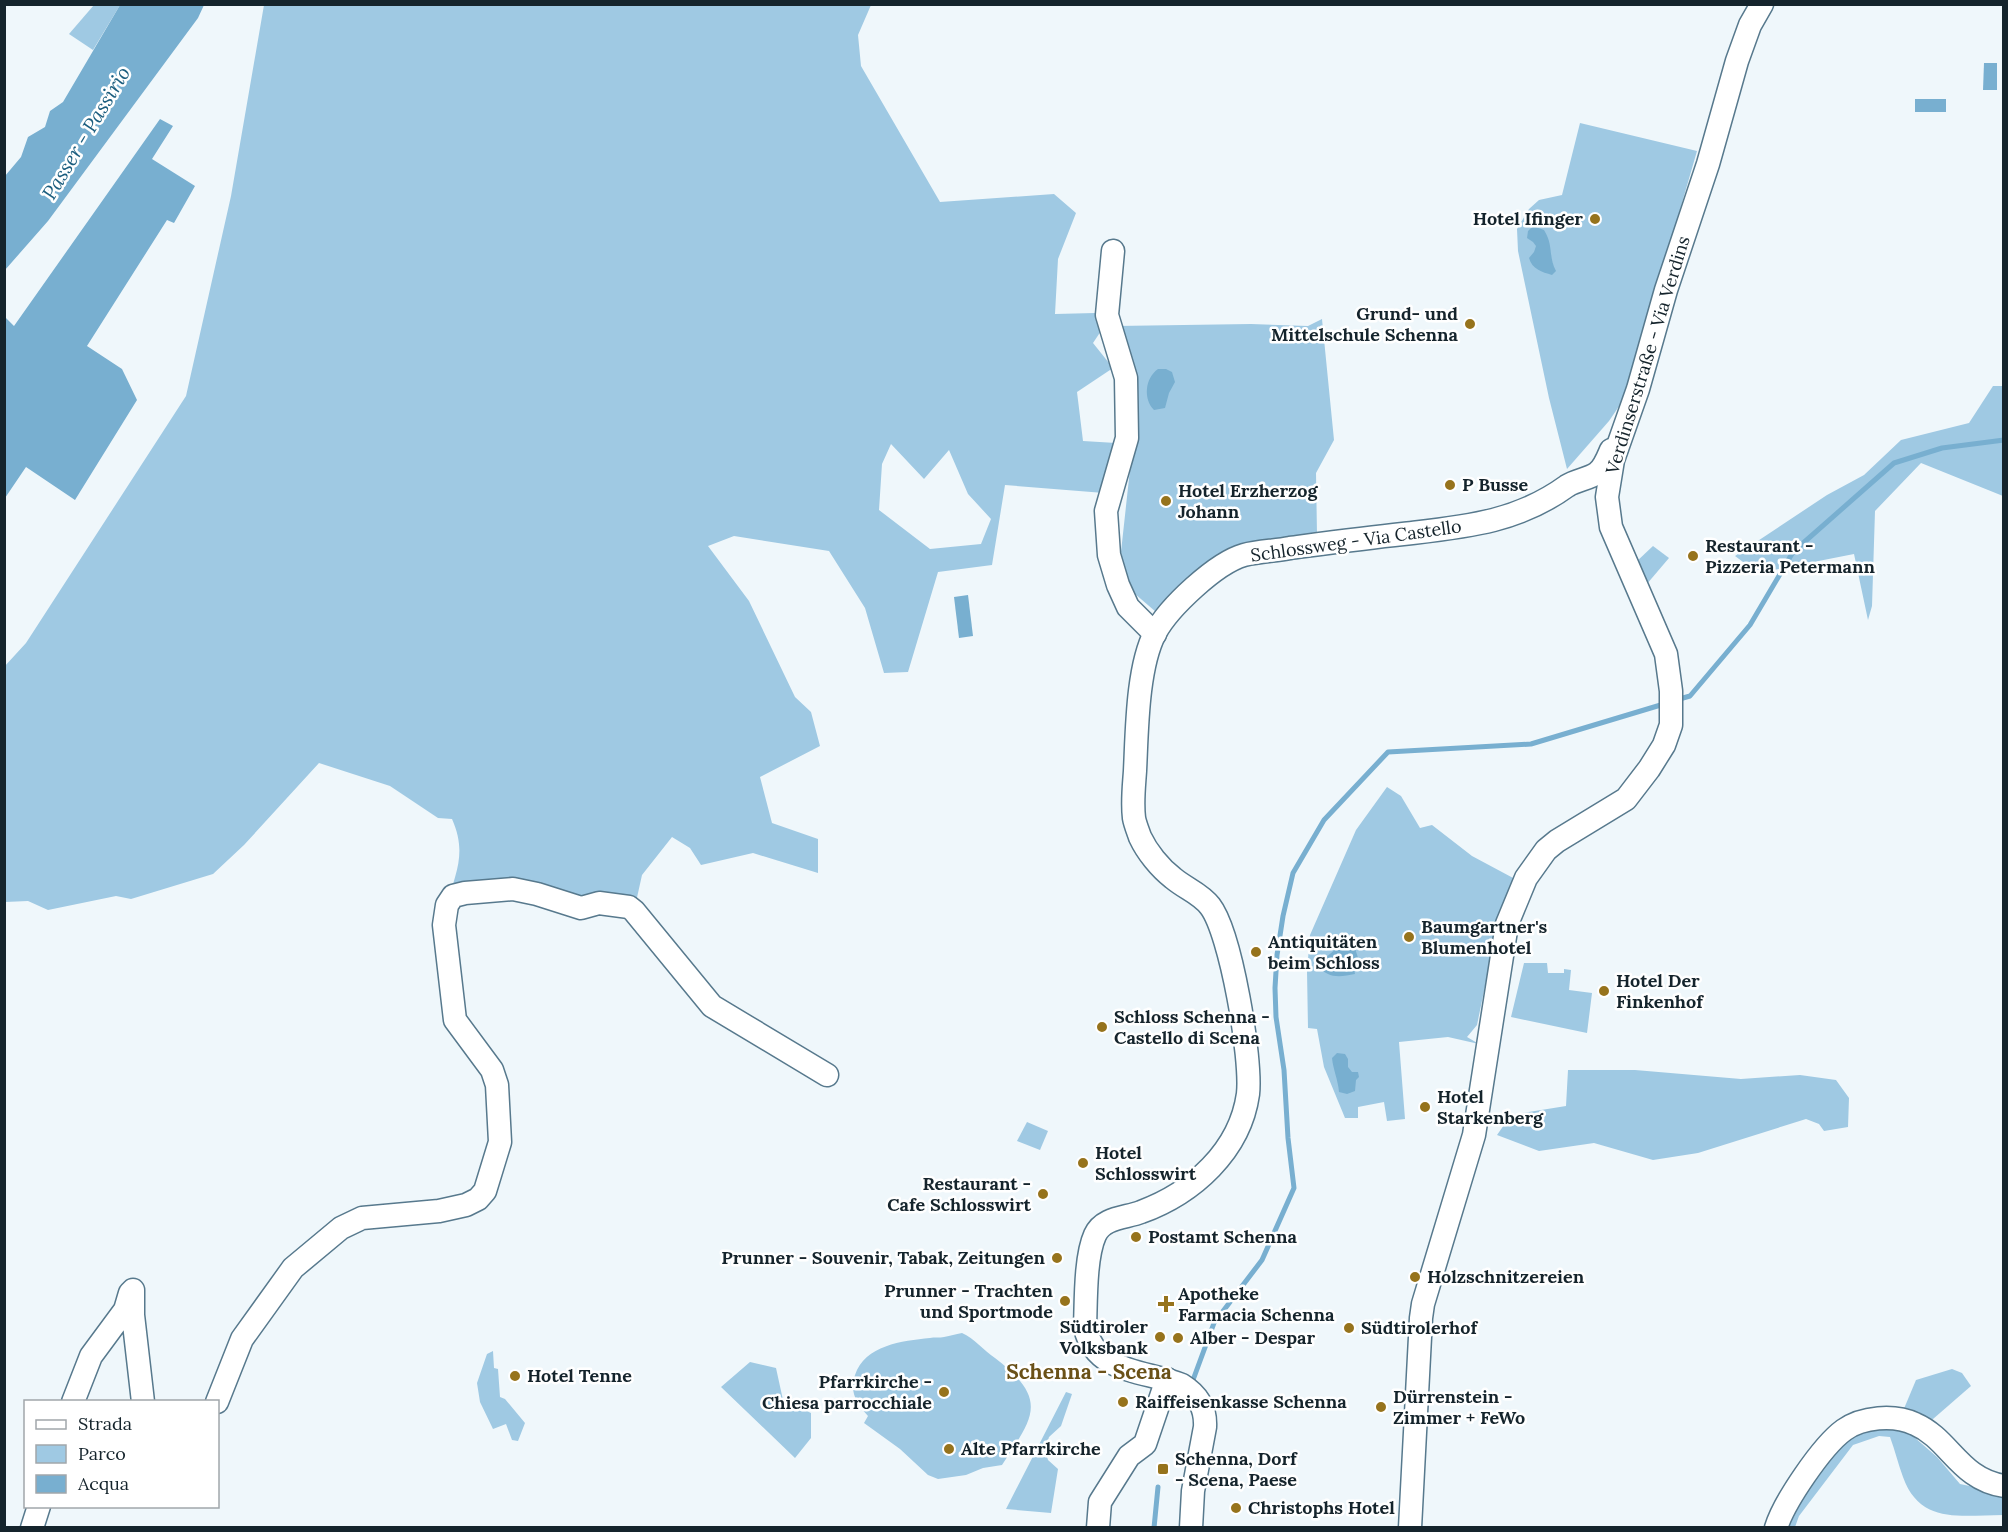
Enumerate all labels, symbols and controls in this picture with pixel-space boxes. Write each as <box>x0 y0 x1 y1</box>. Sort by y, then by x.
water label: Passer - Passirio <box>36 62 135 204</box>
place label: Hotel Ifinger <box>1473 207 1583 230</box>
marker: Hotel Ifinger <box>1588 212 1602 226</box>
street label: Verdinserstraße - Via Verdins <box>1600 233 1695 478</box>
place label: Grund- und Mittelschule Schenna <box>1271 302 1459 346</box>
marker: Grund- und Mittelschule Schenna <box>1463 317 1477 331</box>
place label: P Busse <box>1462 473 1529 496</box>
marker: P Busse <box>1443 478 1457 492</box>
place label: Hotel Erzherzog Johann <box>1178 479 1319 523</box>
marker: Hotel Erzherzog Johann <box>1159 494 1173 508</box>
street label: Schlossweg - Via Castello <box>1249 514 1463 567</box>
place label: Restaurant - Pizzeria Petermann <box>1705 534 1875 578</box>
marker: Restaurant - Pizzeria Petermann <box>1686 549 1700 563</box>
place label: Baumgartner's Blumenhotel <box>1421 915 1547 959</box>
place label: Antiquitäten beim Schloss <box>1267 930 1380 974</box>
marker: Baumgartner's Blumenhotel <box>1402 930 1416 944</box>
marker: Antiquitäten beim Schloss <box>1249 945 1263 959</box>
place label: Hotel Der Finkenhof <box>1616 969 1704 1013</box>
marker: Hotel Der Finkenhof <box>1597 984 1611 998</box>
place label: Schloss Schenna - Castello di Scena <box>1114 1005 1270 1049</box>
marker: Schloss Schenna - Castello di Scena <box>1095 1020 1109 1034</box>
place label: Hotel Starkenberg <box>1437 1085 1544 1129</box>
marker: Hotel Starkenberg <box>1418 1100 1432 1114</box>
place label: Hotel Schlosswirt <box>1095 1141 1197 1185</box>
marker: Hotel Schlosswirt <box>1076 1156 1090 1170</box>
place label: Restaurant - Cafe Schlosswirt <box>887 1172 1032 1216</box>
marker: Restaurant - Cafe Schlosswirt <box>1036 1187 1050 1201</box>
place label: Postamt Schenna <box>1148 1225 1298 1248</box>
marker: Postamt Schenna <box>1129 1230 1143 1244</box>
place label: Prunner - Souvenir, Tabak, Zeitungen <box>721 1246 1046 1269</box>
marker: Prunner - Souvenir, Tabak, Zeitungen <box>1050 1251 1064 1265</box>
place label: Holzschnitzereien <box>1427 1265 1585 1288</box>
marker: Holzschnitzereien <box>1408 1270 1422 1284</box>
place label: Prunner - Trachten und Sportmode <box>884 1279 1054 1323</box>
place label: Apotheke Farmacia Schenna <box>1178 1282 1335 1326</box>
marker: Prunner - Trachten und Sportmode <box>1058 1294 1072 1308</box>
marker: Apotheke Farmacia Schenna <box>1159 1297 1173 1311</box>
place label: Südtiroler Volksbank <box>1060 1315 1148 1359</box>
place label: Südtirolerhof <box>1361 1316 1478 1339</box>
marker: Südtirolerhof <box>1342 1321 1356 1335</box>
place label: Alber - Despar <box>1190 1326 1316 1349</box>
marker: Südtiroler Volksbank <box>1153 1330 1167 1344</box>
marker: Alber - Despar <box>1171 1331 1185 1345</box>
district label: Schenna - Scena <box>1006 1358 1172 1385</box>
place label: Hotel Tenne <box>527 1364 632 1387</box>
marker: Hotel Tenne <box>508 1369 522 1383</box>
place label: Pfarrkirche - Chiesa parrocchiale <box>762 1370 932 1414</box>
marker: Pfarrkirche - Chiesa parrocchiale <box>937 1385 951 1399</box>
place label: Dürrenstein - Zimmer + FeWo <box>1393 1385 1525 1429</box>
place label: Raiffeisenkasse Schenna <box>1135 1390 1347 1413</box>
marker: Raiffeisenkasse Schenna <box>1116 1395 1130 1409</box>
legend <box>24 1400 219 1508</box>
marker: Dürrenstein - Zimmer + FeWo <box>1374 1400 1388 1414</box>
text: Strada <box>78 1412 132 1435</box>
place label: Alte Pfarrkirche <box>961 1437 1101 1460</box>
text: Parco <box>78 1442 126 1465</box>
marker: Alte Pfarrkirche <box>942 1442 956 1456</box>
place label: Schenna, Dorf - Scena, Paese <box>1175 1447 1298 1491</box>
marker: Schenna, Dorf - Scena, Paese <box>1156 1462 1170 1476</box>
text: Acqua <box>77 1472 129 1495</box>
place label: Christophs Hotel <box>1248 1496 1395 1519</box>
marker: Christophs Hotel <box>1229 1501 1243 1515</box>

